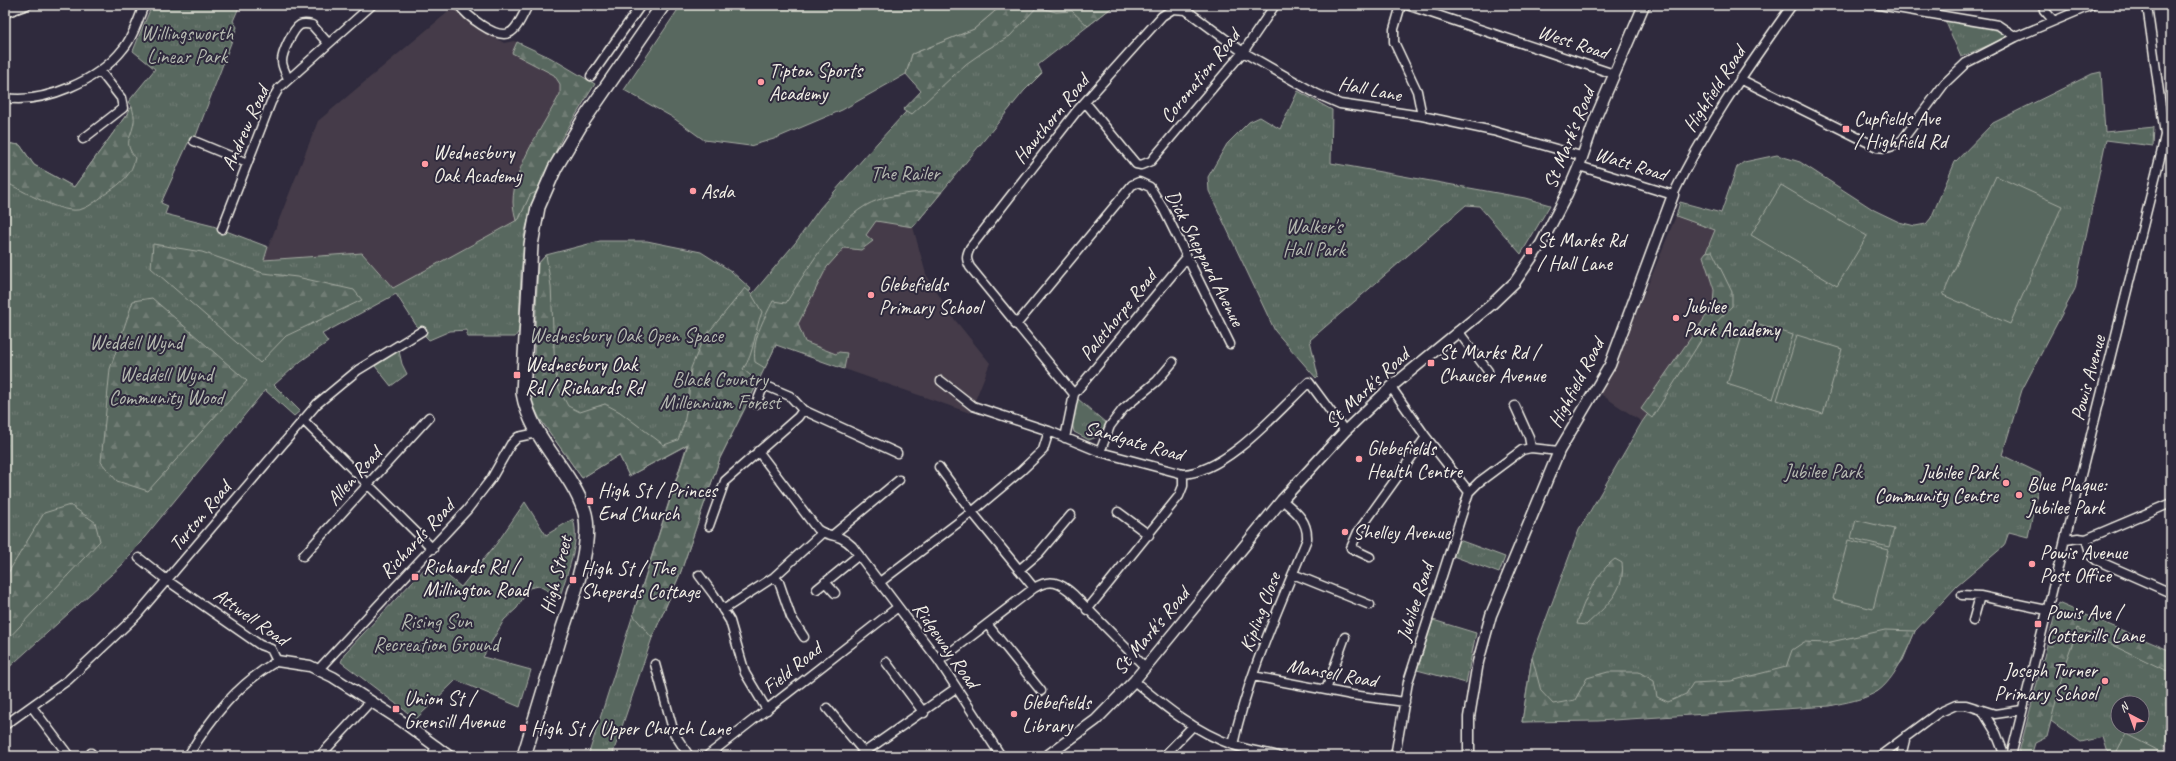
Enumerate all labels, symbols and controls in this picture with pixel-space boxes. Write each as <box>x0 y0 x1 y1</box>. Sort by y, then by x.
street label: West Road <box>1535 19 1614 66</box>
park label: Willingsworth Linear Park <box>141 21 234 69</box>
street label: Coronation Road <box>1155 22 1247 128</box>
street label: Highfield Road <box>1677 39 1753 137</box>
place label: Tipton Sports Academy <box>769 58 864 106</box>
street label: Hawthorn Road <box>1007 67 1097 169</box>
street label: Hall Lane <box>1336 71 1405 108</box>
marker: Tipton Sports Academy <box>756 77 766 87</box>
street label: Andrew Road <box>215 79 276 174</box>
street label: St Mark's Road <box>1537 81 1602 192</box>
place label: Cupfields Ave / Highfield Rd <box>1854 106 1950 154</box>
marker: Cupfields Ave / Highfield Rd <box>1841 124 1851 134</box>
place label: Wednesbury Oak Academy <box>433 140 522 188</box>
street label: Watt Road <box>1592 141 1673 188</box>
marker: Wednesbury Oak Academy <box>420 159 430 169</box>
park label: The Railer <box>871 161 941 186</box>
place label: Asda <box>701 179 736 204</box>
marker: Asda <box>688 186 698 196</box>
street label: Dick Sheppard Avenue <box>1160 186 1251 332</box>
park label: Walker's Hall Park <box>1283 214 1347 262</box>
place label: St Marks Rd / Hall Lane <box>1537 228 1629 276</box>
marker: St Marks Rd / Hall Lane <box>1524 246 1534 256</box>
street label: Palethorpe Road <box>1074 262 1164 365</box>
place label: Glebefields Primary School <box>879 272 985 320</box>
marker: Glebefields Primary School <box>866 290 876 300</box>
place label: Jubilee Park Academy <box>1683 294 1782 342</box>
marker: Jubilee Park Academy <box>1671 313 1681 323</box>
park label: Wednesbury Oak Open Space <box>529 323 724 348</box>
park label: Weddell Wynd <box>90 330 186 355</box>
street label: Highfield Road <box>1542 331 1611 432</box>
street label: Powis Avenue <box>2065 331 2112 423</box>
street label: St Mark's Road <box>1319 340 1417 434</box>
place label: St Marks Rd / Chaucer Avenue <box>1439 340 1547 388</box>
place label: Wednesbury Oak Rd / Richards Rd <box>525 352 647 400</box>
marker: St Marks Rd / Chaucer Avenue <box>1426 358 1436 368</box>
park label: Weddell Wynd Community Wood <box>109 362 227 410</box>
park label: Black Country Millennium Forest <box>660 367 783 415</box>
marker: Wednesbury Oak Rd / Richards Rd <box>512 370 522 380</box>
street label: Sandgate Road <box>1082 415 1189 468</box>
place label: Glebefields Health Centre <box>1367 436 1463 484</box>
street label: Allen Road <box>321 439 389 511</box>
marker: Glebefields Health Centre <box>1354 454 1364 464</box>
park label: Jubilee Park <box>1783 459 1863 484</box>
place label: Jubilee Park Community Centre <box>1874 460 2000 508</box>
place label: Blue Plaque: Jubilee Park <box>2026 472 2108 520</box>
street label: Turton Road <box>164 474 238 556</box>
place label: High St / Princes End Church <box>598 478 719 526</box>
marker: Jubilee Park Community Centre <box>2001 478 2011 488</box>
marker: Blue Plaque: Jubilee Park <box>2014 490 2024 500</box>
street label: Richards Road <box>374 492 462 584</box>
marker: High St / Princes End Church <box>585 496 595 506</box>
place label: Shelley Avenue <box>1353 520 1451 545</box>
marker: Shelley Avenue <box>1340 527 1350 537</box>
street label: High Street <box>534 531 578 617</box>
place label: Powis Avenue Post Office <box>2040 540 2129 588</box>
place label: Richards Rd / Millington Road <box>423 554 532 602</box>
place label: High St / The Sheperds Cottage <box>581 556 701 604</box>
street label: Jubilee Road <box>1390 557 1440 645</box>
marker: Powis Avenue Post Office <box>2027 559 2037 569</box>
street label: Kipling Close <box>1234 568 1287 655</box>
marker: Richards Rd / Millington Road <box>410 572 420 582</box>
marker: High St / The Sheperds Cottage <box>568 575 578 585</box>
street label: St Mark's Road <box>1107 580 1197 680</box>
street label: Attwell Road <box>209 582 296 654</box>
street label: Ridgeway Road <box>907 597 987 696</box>
place label: Powis Ave / Cotterills Lane <box>2046 600 2146 648</box>
park label: Rising Sun Recreation Ground <box>373 609 502 657</box>
marker: Powis Ave / Cotterills Lane <box>2033 619 2043 629</box>
street label: Field Road <box>757 635 829 699</box>
street label: Mansell Road <box>1285 653 1382 694</box>
place label: Joseph Turner Primary School <box>1994 658 2101 706</box>
marker: Joseph Turner Primary School <box>2100 676 2110 686</box>
place label: Union St / Grensill Avenue <box>404 686 506 734</box>
place label: Glebefields Library <box>1022 690 1093 738</box>
north arrow <box>2110 695 2150 735</box>
text: N <box>2116 699 2132 715</box>
marker: Union St / Grensill Avenue <box>391 704 401 714</box>
marker: Glebefields Library <box>1009 709 1019 719</box>
place label: High St / Upper Church Lane <box>531 716 732 741</box>
marker: High St / Upper Church Lane <box>518 723 528 733</box>

